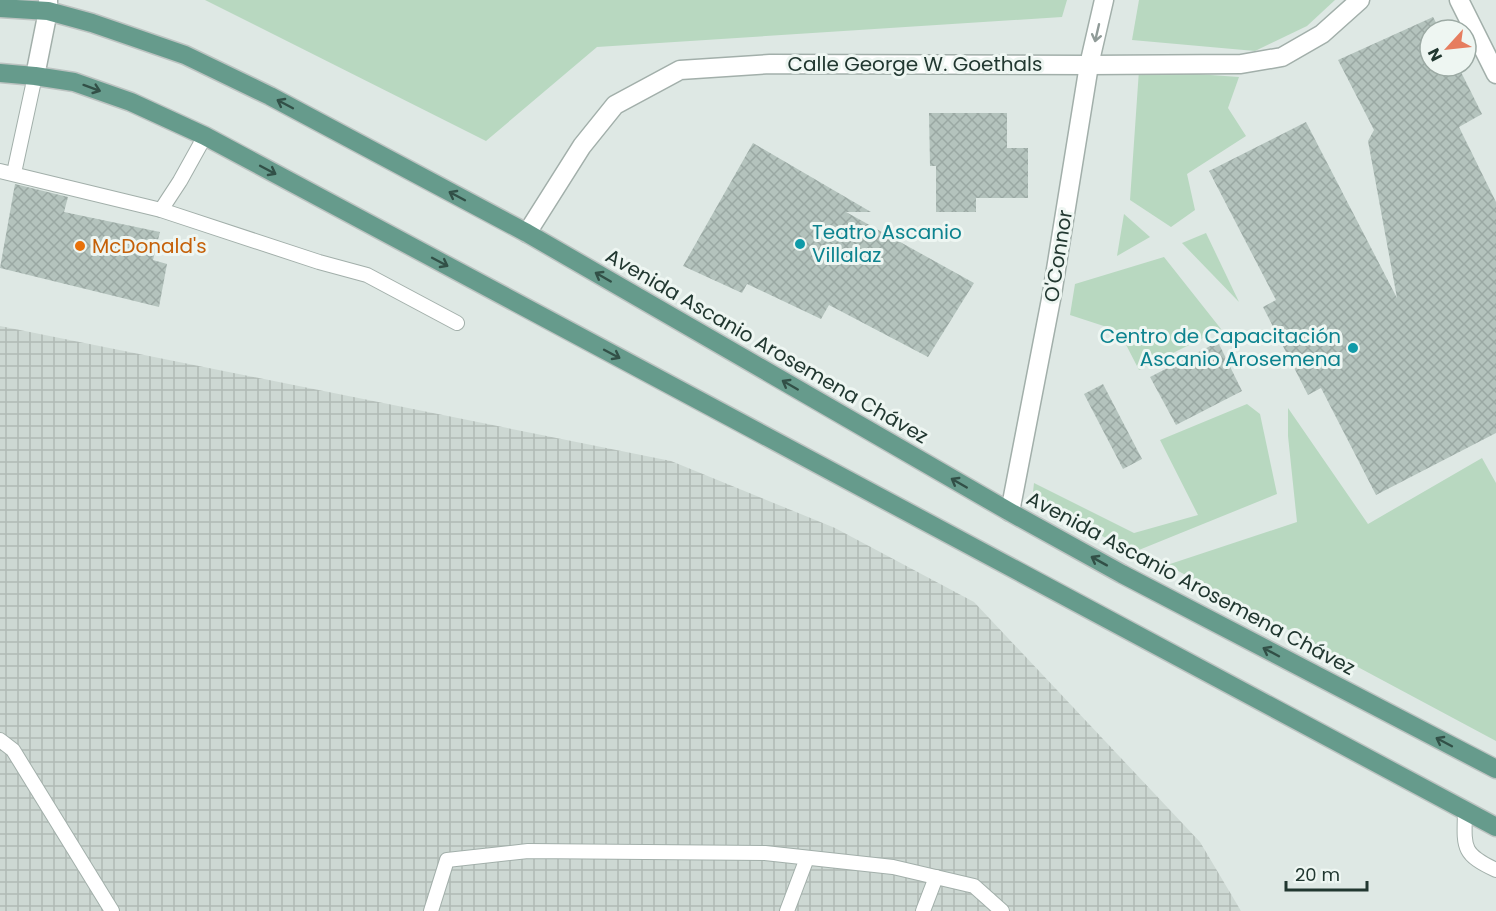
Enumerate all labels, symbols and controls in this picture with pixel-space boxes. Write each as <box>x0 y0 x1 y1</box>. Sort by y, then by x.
north arrow <box>1418 18 1478 78</box>
one-way arrow <box>1091 22 1102 42</box>
text: N <box>1422 44 1448 65</box>
street label: Calle George W. Goethals <box>788 50 1042 78</box>
one-way arrow <box>82 84 101 95</box>
one-way arrow <box>277 98 294 110</box>
one-way arrow <box>259 165 277 176</box>
one-way arrow <box>449 190 466 202</box>
street label: O'Connor <box>1037 208 1079 304</box>
place label: Teatro Ascanio Villalaz <box>812 218 962 269</box>
place label: McDonald's <box>92 232 207 260</box>
marker: Teatro Ascanio Villalaz <box>793 237 807 251</box>
marker: McDonald's <box>73 239 87 253</box>
street label: Avenida Ascanio Arosemena Chávez <box>600 242 934 450</box>
one-way arrow <box>431 257 449 268</box>
one-way arrow <box>595 271 612 283</box>
place label: Centro de Capacitación Ascanio Arosemena <box>1100 322 1341 373</box>
marker: Centro de Capacitación Ascanio Arosemena <box>1346 341 1360 355</box>
one-way arrow <box>603 348 620 360</box>
one-way arrow <box>782 379 799 391</box>
one-way arrow <box>951 477 968 489</box>
street label: Avenida Ascanio Arosemena Chávez <box>1022 484 1360 682</box>
one-way arrow <box>1090 555 1108 566</box>
one-way arrow <box>1263 645 1281 657</box>
one-way arrow <box>1436 736 1453 748</box>
scale bar <box>1286 854 1367 892</box>
text: 20 m <box>1295 862 1340 887</box>

